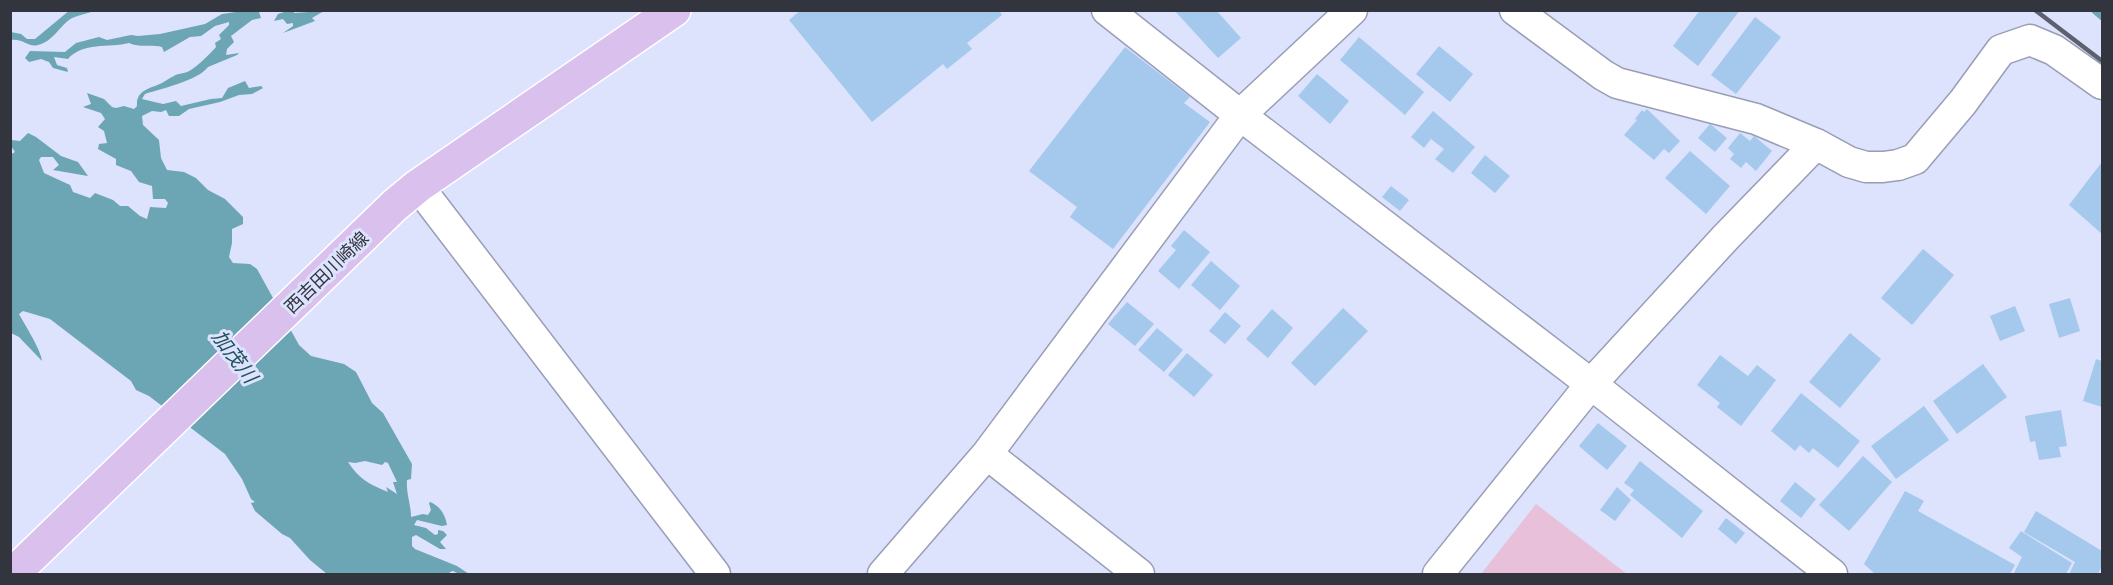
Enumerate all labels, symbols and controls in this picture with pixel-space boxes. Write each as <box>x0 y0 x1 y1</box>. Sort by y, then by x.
street label: 西吉田川崎線 <box>279 226 373 318</box>
water label: 加茂川 <box>206 324 265 390</box>

